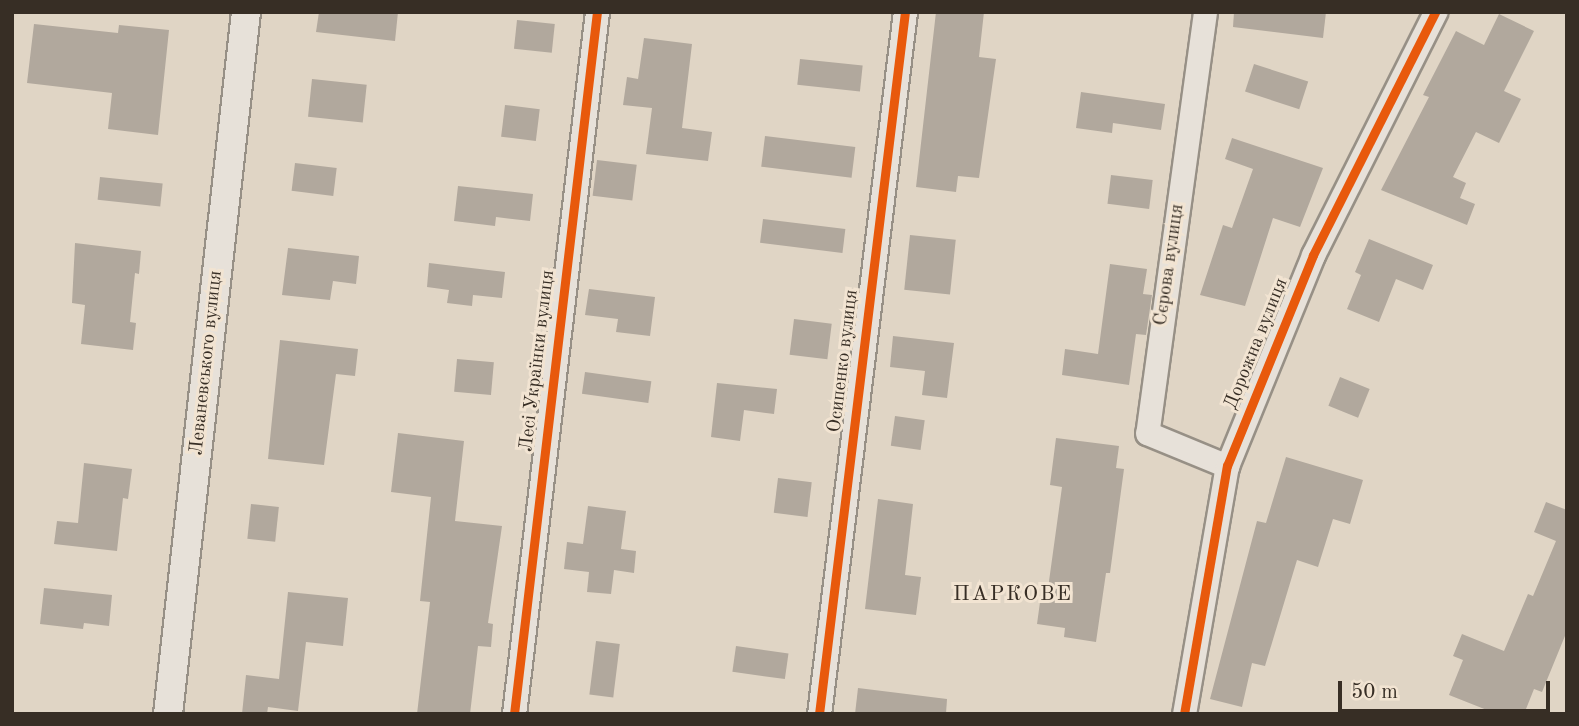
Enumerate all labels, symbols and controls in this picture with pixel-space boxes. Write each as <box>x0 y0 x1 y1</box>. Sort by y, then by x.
street label: Сєрова вулиця <box>1150 203 1190 327</box>
street label: Леваневського вулиця <box>186 269 228 457</box>
street label: Лесі Українки вулиця <box>516 269 560 453</box>
street label: Дорожна вулиця <box>1220 275 1294 413</box>
street label: Осипенко вулиця <box>824 288 864 434</box>
district label: ПАРКОВЕ <box>954 582 1072 608</box>
scale bar <box>1341 666 1553 710</box>
text: 50 m <box>1351 682 1398 703</box>

